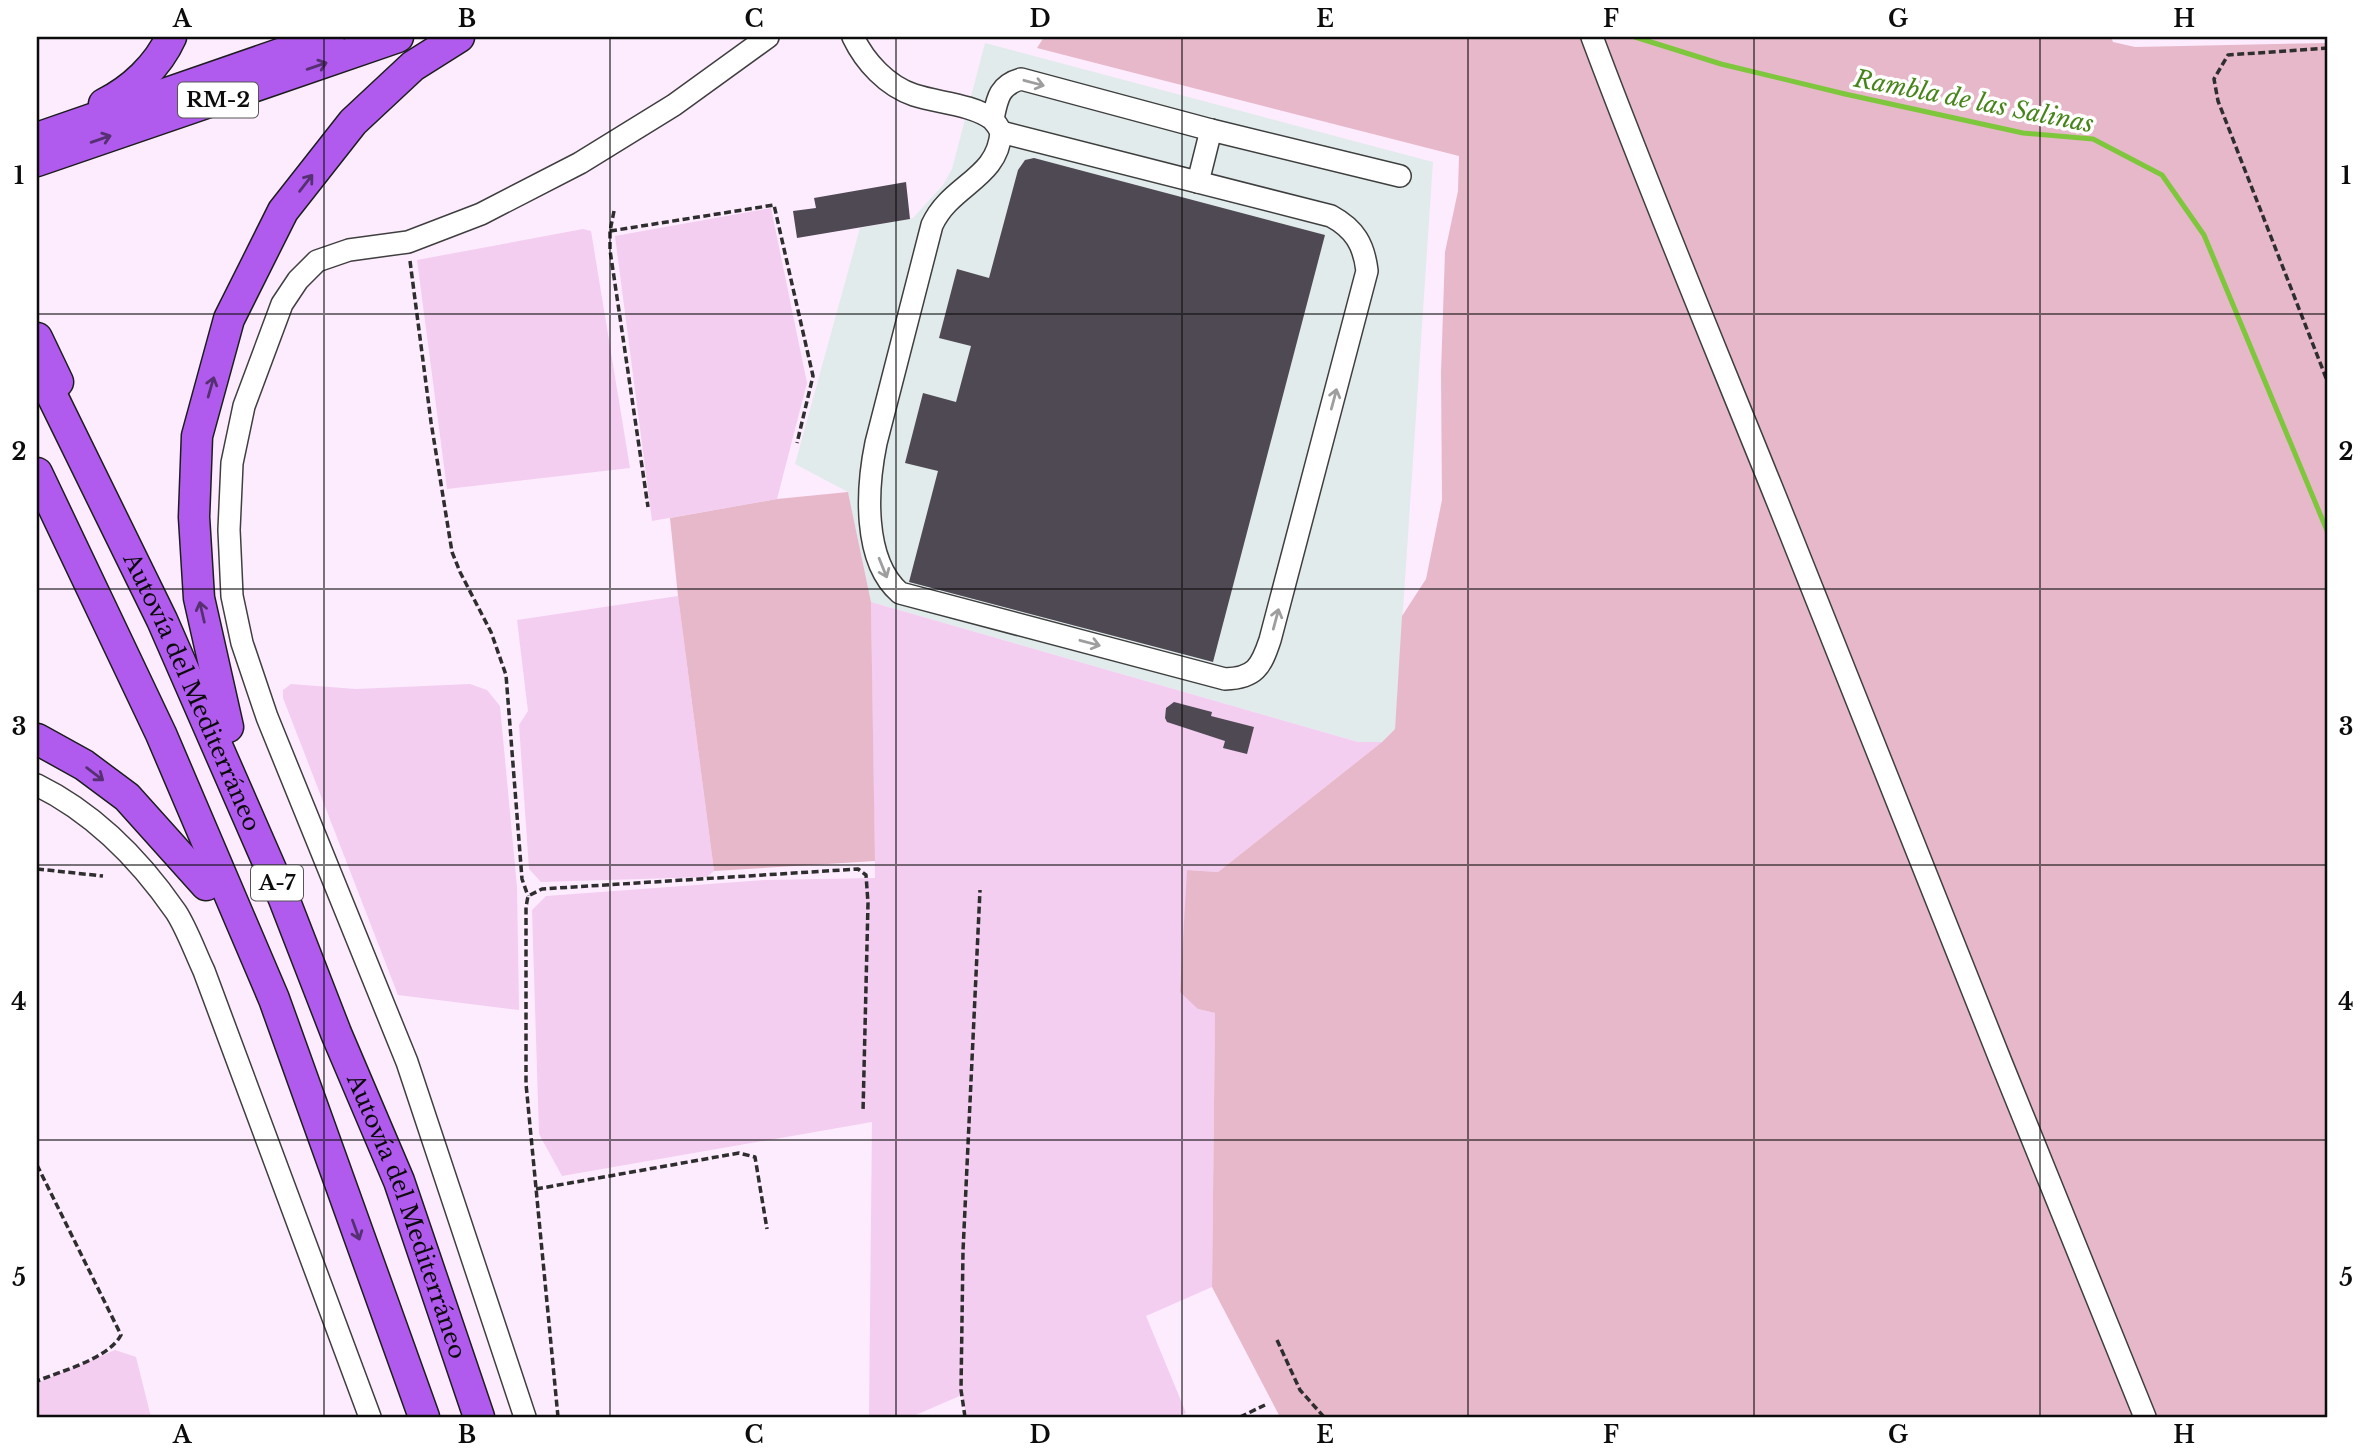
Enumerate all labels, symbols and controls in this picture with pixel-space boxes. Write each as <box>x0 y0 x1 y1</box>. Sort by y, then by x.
text: A <box>172 5 193 33</box>
text: B <box>458 5 476 33</box>
text: C <box>745 5 763 33</box>
text: D <box>1029 5 1051 33</box>
text: E <box>1316 5 1334 33</box>
text: F <box>1603 5 1619 33</box>
text: G <box>1888 5 1908 33</box>
text: H <box>2173 5 2195 33</box>
one-way arrow <box>305 59 327 71</box>
water label: Rambla de las Salinas <box>1851 63 2096 138</box>
one-way arrow <box>1023 77 1045 90</box>
road number: RM-2 <box>178 82 258 118</box>
one-way arrow <box>90 132 112 144</box>
text: 1 <box>14 162 24 190</box>
text: 1 <box>2341 162 2351 190</box>
one-way arrow <box>298 174 313 192</box>
one-way arrow <box>205 376 218 398</box>
one-way arrow <box>1328 388 1341 411</box>
text: 2 <box>12 438 26 466</box>
text: 2 <box>2339 438 2353 466</box>
street label: Autovía del Mediterráneo <box>117 548 267 835</box>
one-way arrow <box>877 557 890 579</box>
one-way arrow <box>195 601 208 624</box>
one-way arrow <box>1270 608 1283 631</box>
one-way arrow <box>1078 637 1101 650</box>
text: 3 <box>12 713 26 741</box>
text: 3 <box>2339 713 2353 741</box>
one-way arrow <box>85 766 104 781</box>
road number: A-7 <box>251 866 303 900</box>
text: 4 <box>11 988 27 1016</box>
text: 4 <box>2338 988 2354 1016</box>
street label: Autovía del Mediterráneo <box>341 1069 472 1362</box>
one-way arrow <box>351 1219 363 1241</box>
text: 5 <box>12 1264 26 1292</box>
text: 5 <box>2339 1264 2353 1292</box>
text: A <box>172 1421 193 1449</box>
text: B <box>458 1421 476 1449</box>
text: C <box>745 1421 763 1449</box>
text: D <box>1029 1421 1051 1449</box>
text: E <box>1316 1421 1334 1449</box>
text: F <box>1603 1421 1619 1449</box>
text: G <box>1888 1421 1908 1449</box>
text: H <box>2173 1421 2195 1449</box>

